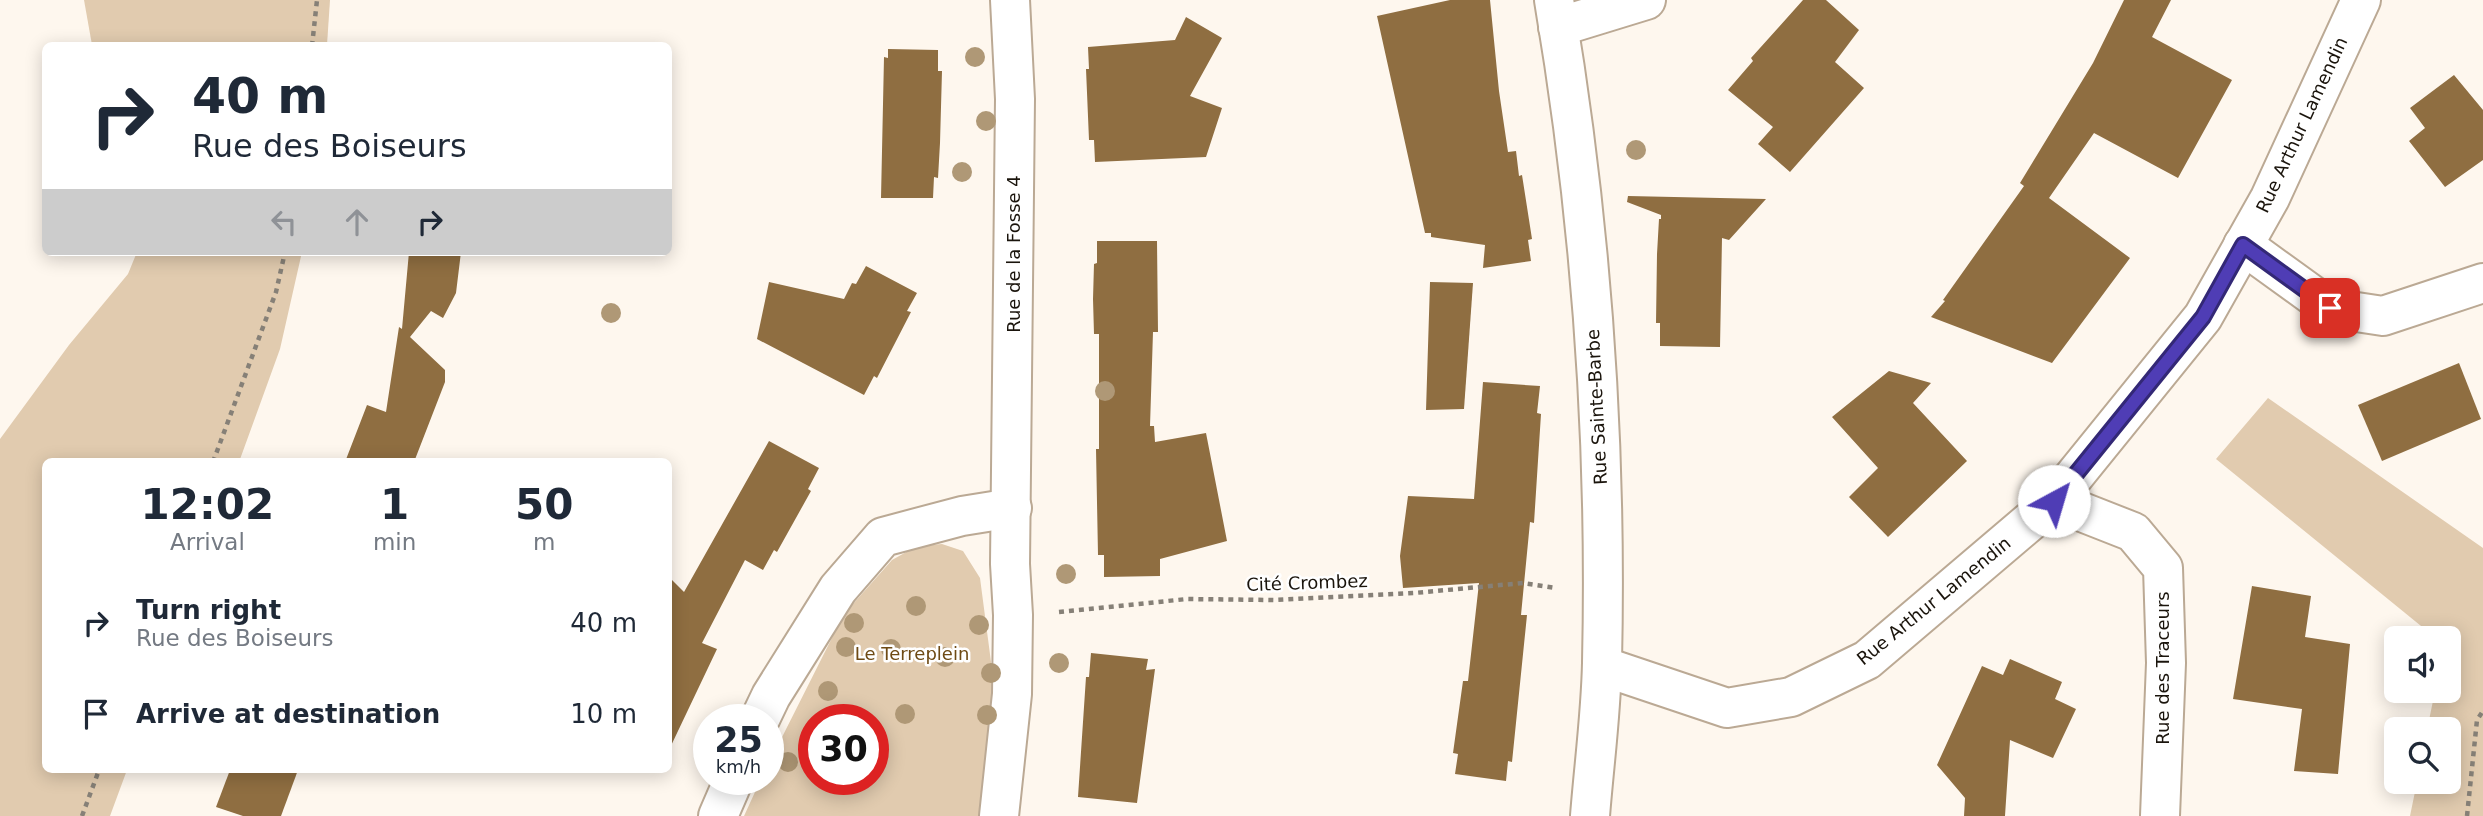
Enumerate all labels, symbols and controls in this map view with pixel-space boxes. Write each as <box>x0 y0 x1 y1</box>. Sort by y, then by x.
street label: Rue Arthur Lamendin <box>2252 34 2352 216</box>
text: 40 m <box>192 68 328 125</box>
icon: right <box>77 70 168 161</box>
text: Rue des Boiseurs <box>192 127 467 165</box>
street label: Rue de la Fosse 4 <box>1003 175 1024 333</box>
icon: left <box>265 203 303 241</box>
icon: ahead <box>338 203 376 241</box>
icon: right <box>411 203 449 241</box>
pin <box>2300 278 2360 338</box>
icon: arrive <box>2311 289 2349 327</box>
street label: Rue Sainte-Barbe <box>1582 329 1611 485</box>
position arrow <box>2017 464 2091 538</box>
text: 12:02 <box>141 480 274 529</box>
text: 1 <box>380 480 409 529</box>
text: 50 <box>515 480 573 529</box>
text: Arrival <box>170 529 245 555</box>
text: min <box>373 529 416 555</box>
text: m <box>533 529 555 555</box>
street label: Rue Arthur Lamendin <box>1853 532 2015 669</box>
street label: Cité Crombez <box>1246 570 1368 595</box>
street label: Rue des Traceurs <box>2152 591 2173 745</box>
text: Turn right <box>136 595 281 625</box>
icon: right <box>77 604 115 642</box>
text: 40 m <box>570 608 637 638</box>
text: Rue des Boiseurs <box>136 625 333 651</box>
map controls <box>2384 626 2461 794</box>
button: sound <box>2384 626 2461 703</box>
park label: Le Terreplein <box>855 643 969 664</box>
icon: arrive <box>77 695 115 733</box>
text: Arrive at destination <box>136 699 440 729</box>
text: 10 m <box>570 699 637 729</box>
speed limit sign: 30 <box>798 704 889 795</box>
button: search <box>2384 717 2461 794</box>
text: 25 <box>714 720 763 760</box>
text: km/h <box>716 756 761 777</box>

